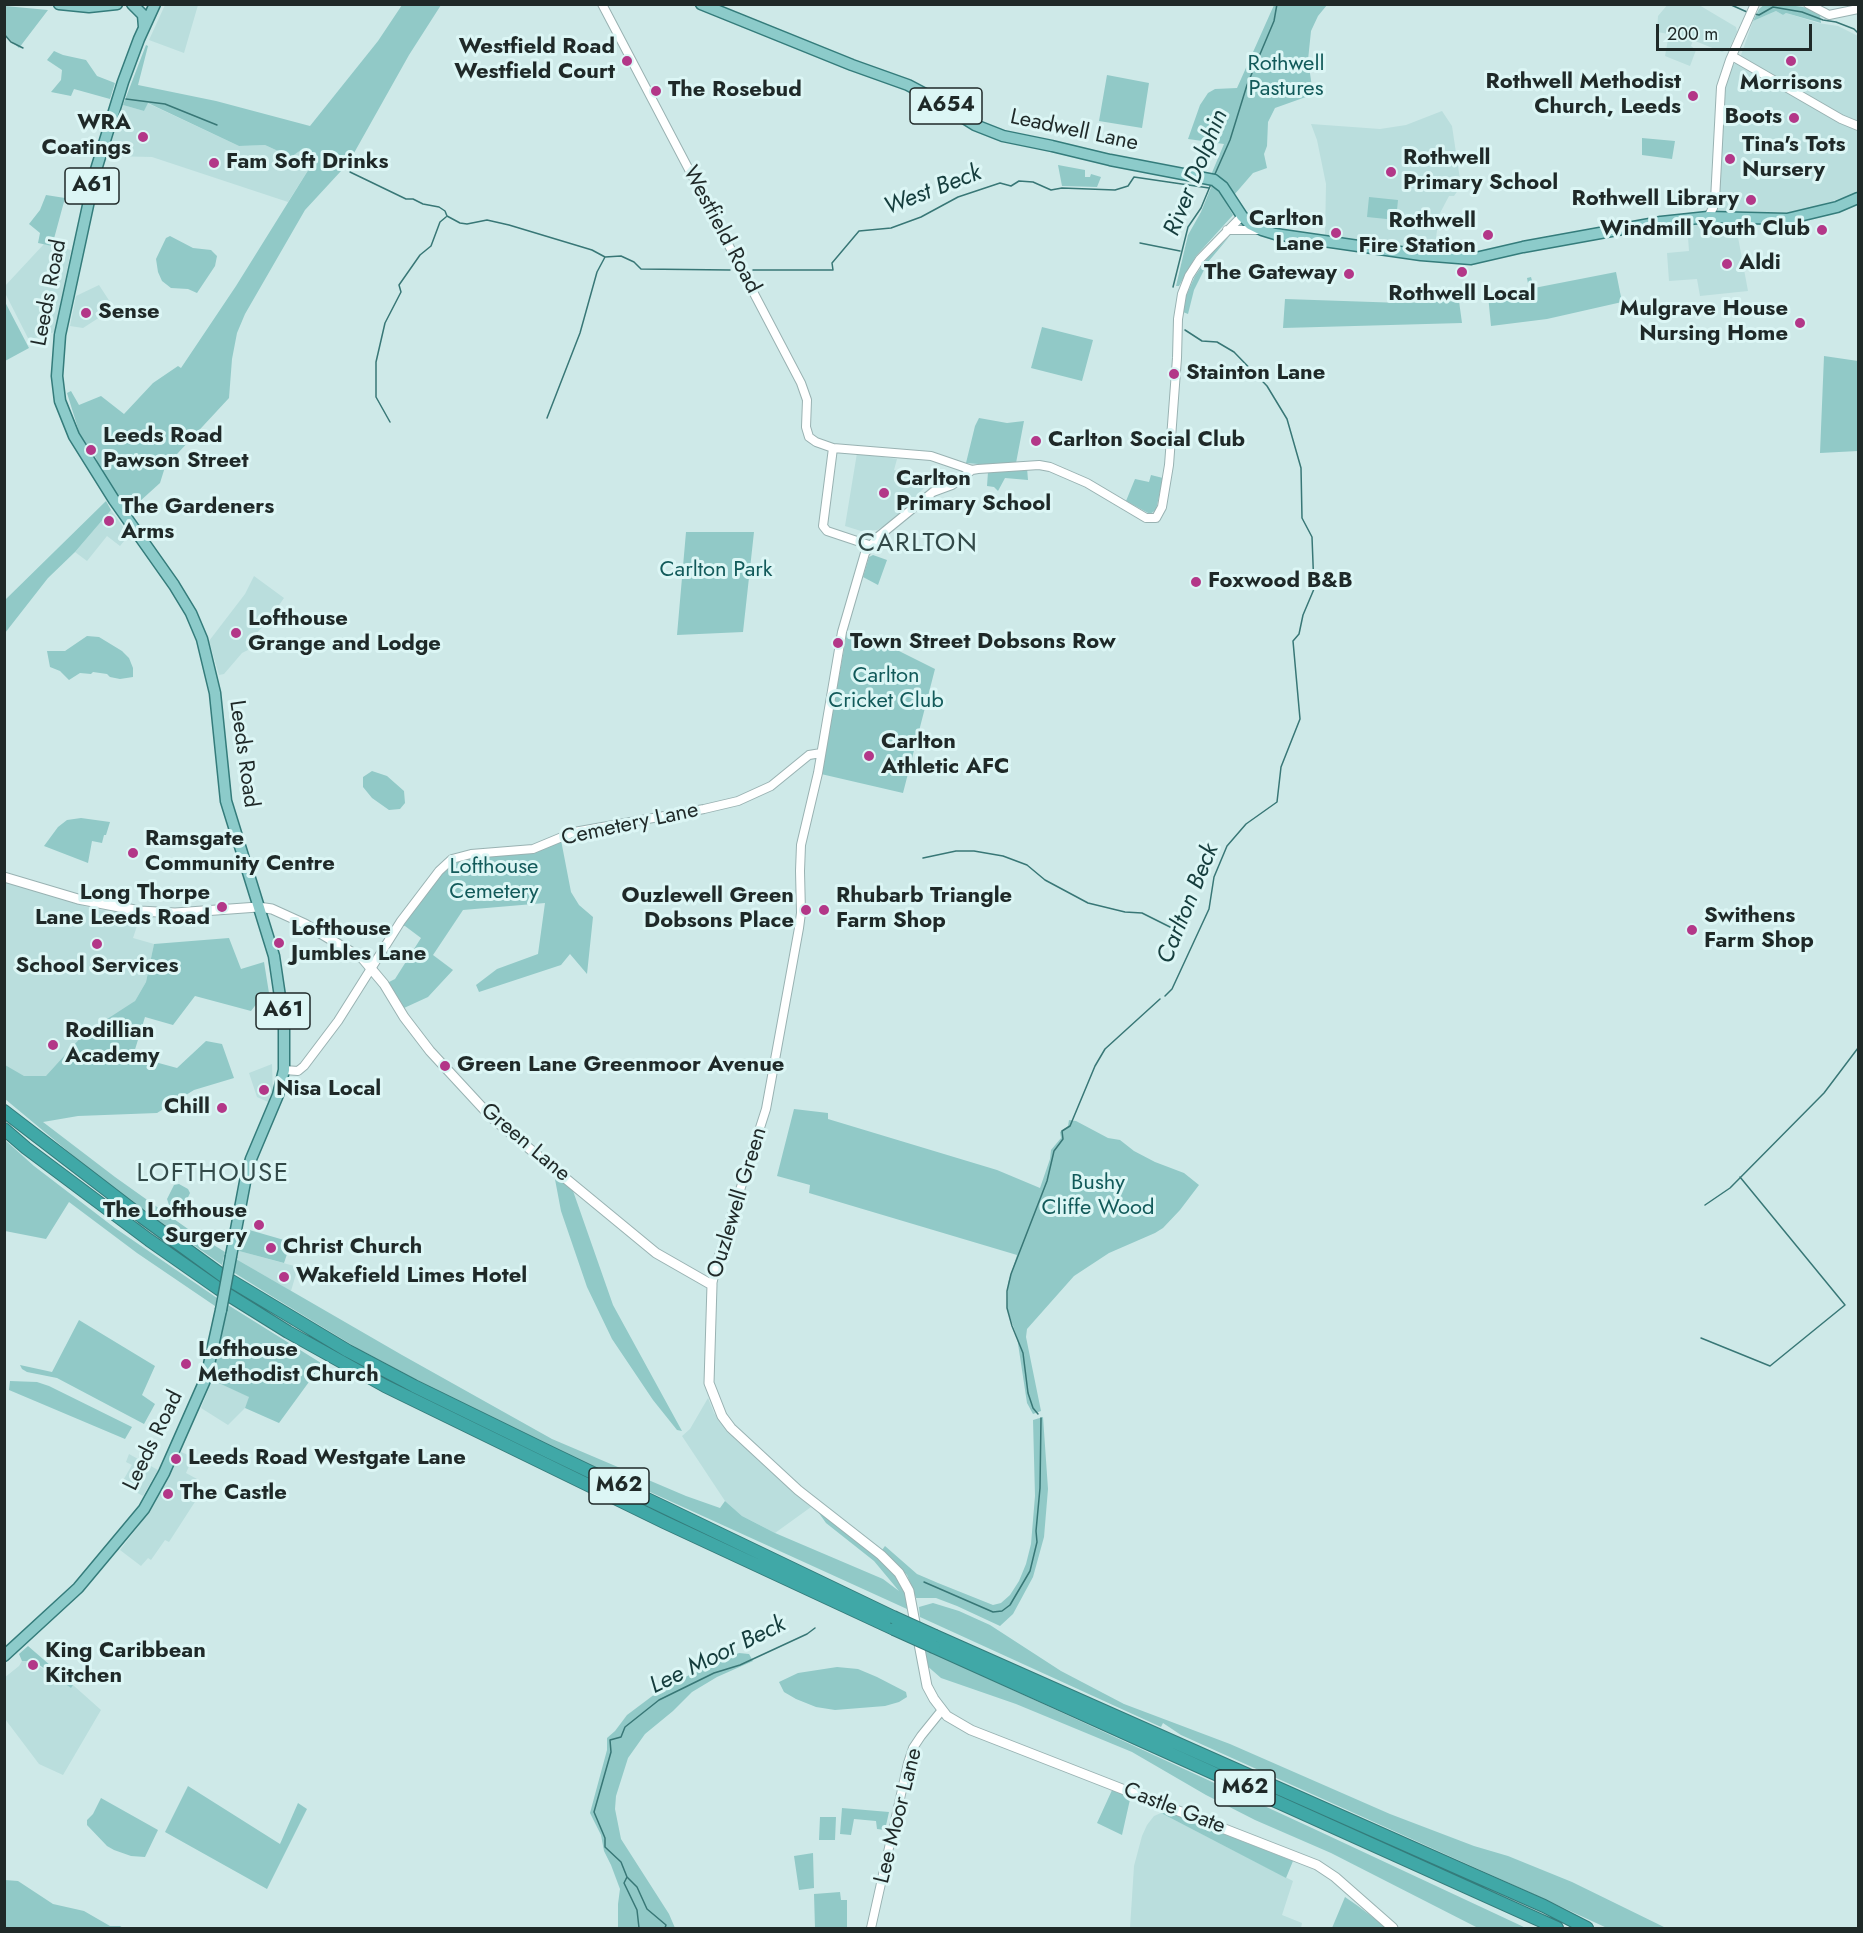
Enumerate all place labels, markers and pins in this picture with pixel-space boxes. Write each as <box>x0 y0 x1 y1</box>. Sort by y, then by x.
place label: Westfield Road Westfield Court <box>454 35 615 86</box>
marker: Westfield Road Westfield Court <box>620 54 634 68</box>
marker: Morrisons <box>1784 54 1798 68</box>
place label: Rothwell Methodist Church, Leeds <box>1486 70 1681 122</box>
place label: Morrisons <box>1740 71 1842 97</box>
place label: The Rosebud <box>668 78 802 104</box>
marker: The Rosebud <box>649 84 663 98</box>
marker: Rothwell Methodist Church, Leeds <box>1686 89 1700 103</box>
place label: Boots <box>1724 105 1782 131</box>
place label: WRA Coatings <box>42 111 131 162</box>
marker: Boots <box>1787 111 1801 125</box>
marker: WRA Coatings <box>136 130 150 144</box>
place label: Tina's Tots Nursery <box>1742 133 1846 184</box>
place label: Rothwell Primary School <box>1403 146 1558 198</box>
place label: Fam Soft Drinks <box>226 150 389 176</box>
marker: Tina's Tots Nursery <box>1723 152 1737 166</box>
marker: Fam Soft Drinks <box>207 156 221 170</box>
marker: Rothwell Primary School <box>1384 165 1398 179</box>
place label: Rothwell Library <box>1572 187 1739 213</box>
marker: Rothwell Library <box>1744 193 1758 207</box>
place label: Carlton Lane <box>1249 207 1324 258</box>
place label: Rothwell Fire Station <box>1359 209 1476 260</box>
place label: Windmill Youth Club <box>1600 217 1810 243</box>
marker: Windmill Youth Club <box>1815 223 1829 237</box>
marker: Carlton Lane <box>1329 226 1343 240</box>
marker: Rothwell Fire Station <box>1481 228 1495 242</box>
place label: Aldi <box>1739 251 1781 277</box>
marker: Aldi <box>1720 257 1734 271</box>
place label: The Gateway <box>1204 261 1337 287</box>
marker: Rothwell Local <box>1455 265 1469 279</box>
marker: The Gateway <box>1342 267 1356 281</box>
place label: Rothwell Local <box>1388 282 1536 308</box>
place label: Mulgrave House Nursing Home <box>1620 297 1788 348</box>
place label: Sense <box>98 300 160 326</box>
marker: Sense <box>79 306 93 320</box>
marker: Mulgrave House Nursing Home <box>1793 316 1807 330</box>
place label: Stainton Lane <box>1186 361 1325 387</box>
marker: Stainton Lane <box>1167 367 1181 381</box>
place label: Leeds Road Pawson Street <box>103 424 248 476</box>
place label: Carlton Social Club <box>1048 428 1245 454</box>
marker: Carlton Social Club <box>1029 434 1043 448</box>
marker: Leeds Road Pawson Street <box>84 443 98 457</box>
place label: Carlton Primary School <box>896 467 1051 518</box>
marker: Carlton Primary School <box>877 486 891 500</box>
place label: The Gardeners Arms <box>121 495 274 546</box>
marker: The Gardeners Arms <box>102 514 116 528</box>
place label: Foxwood B&B <box>1208 569 1352 595</box>
marker: Foxwood B&B <box>1189 575 1203 589</box>
place label: Lofthouse Grange and Lodge <box>248 607 441 658</box>
marker: Lofthouse Grange and Lodge <box>229 626 243 640</box>
place label: Town Street Dobsons Row <box>850 630 1116 656</box>
marker: Town Street Dobsons Row <box>831 636 845 650</box>
place label: Carlton Athletic AFC <box>881 730 1010 782</box>
marker: Carlton Athletic AFC <box>862 749 876 763</box>
place label: Ramsgate Community Centre <box>145 827 335 878</box>
marker: Ramsgate Community Centre <box>126 846 140 860</box>
place label: Long Thorpe Lane Leeds Road <box>35 881 210 932</box>
place label: Ouzlewell Green Dobsons Place <box>622 884 794 936</box>
place label: Rhubarb Triangle Farm Shop <box>836 884 1012 936</box>
marker: Long Thorpe Lane Leeds Road <box>215 900 229 914</box>
marker: Ouzlewell Green Dobsons Place <box>799 903 813 917</box>
marker: Rhubarb Triangle Farm Shop <box>817 903 831 917</box>
place label: Swithens Farm Shop <box>1704 904 1814 956</box>
place label: Lofthouse Jumbles Lane <box>291 917 426 968</box>
marker: Swithens Farm Shop <box>1685 923 1699 937</box>
marker: Lofthouse Jumbles Lane <box>272 936 286 950</box>
marker: School Services <box>90 937 104 951</box>
place label: School Services <box>16 954 178 980</box>
place label: Rodillian Academy <box>65 1019 159 1070</box>
marker: Rodillian Academy <box>46 1038 60 1052</box>
place label: Green Lane Greenmoor Avenue <box>457 1053 784 1079</box>
marker: Green Lane Greenmoor Avenue <box>438 1059 452 1073</box>
place label: Nisa Local <box>276 1077 381 1103</box>
marker: Nisa Local <box>257 1083 271 1097</box>
place label: Chill <box>164 1095 210 1121</box>
marker: Chill <box>215 1101 229 1115</box>
place label: The Lofthouse Surgery <box>103 1199 247 1250</box>
marker: The Lofthouse Surgery <box>252 1218 266 1232</box>
place label: Christ Church <box>283 1235 422 1261</box>
marker: Christ Church <box>264 1241 278 1255</box>
place label: Wakefield Limes Hotel <box>296 1264 527 1290</box>
marker: Wakefield Limes Hotel <box>277 1270 291 1284</box>
place label: Lofthouse Methodist Church <box>198 1338 379 1390</box>
marker: Lofthouse Methodist Church <box>179 1357 193 1371</box>
place label: Leeds Road Westgate Lane <box>188 1446 466 1472</box>
marker: Leeds Road Westgate Lane <box>169 1452 183 1466</box>
place label: The Castle <box>180 1481 287 1507</box>
marker: The Castle <box>161 1487 175 1501</box>
place label: King Caribbean Kitchen <box>45 1639 206 1690</box>
marker: King Caribbean Kitchen <box>26 1658 40 1672</box>

